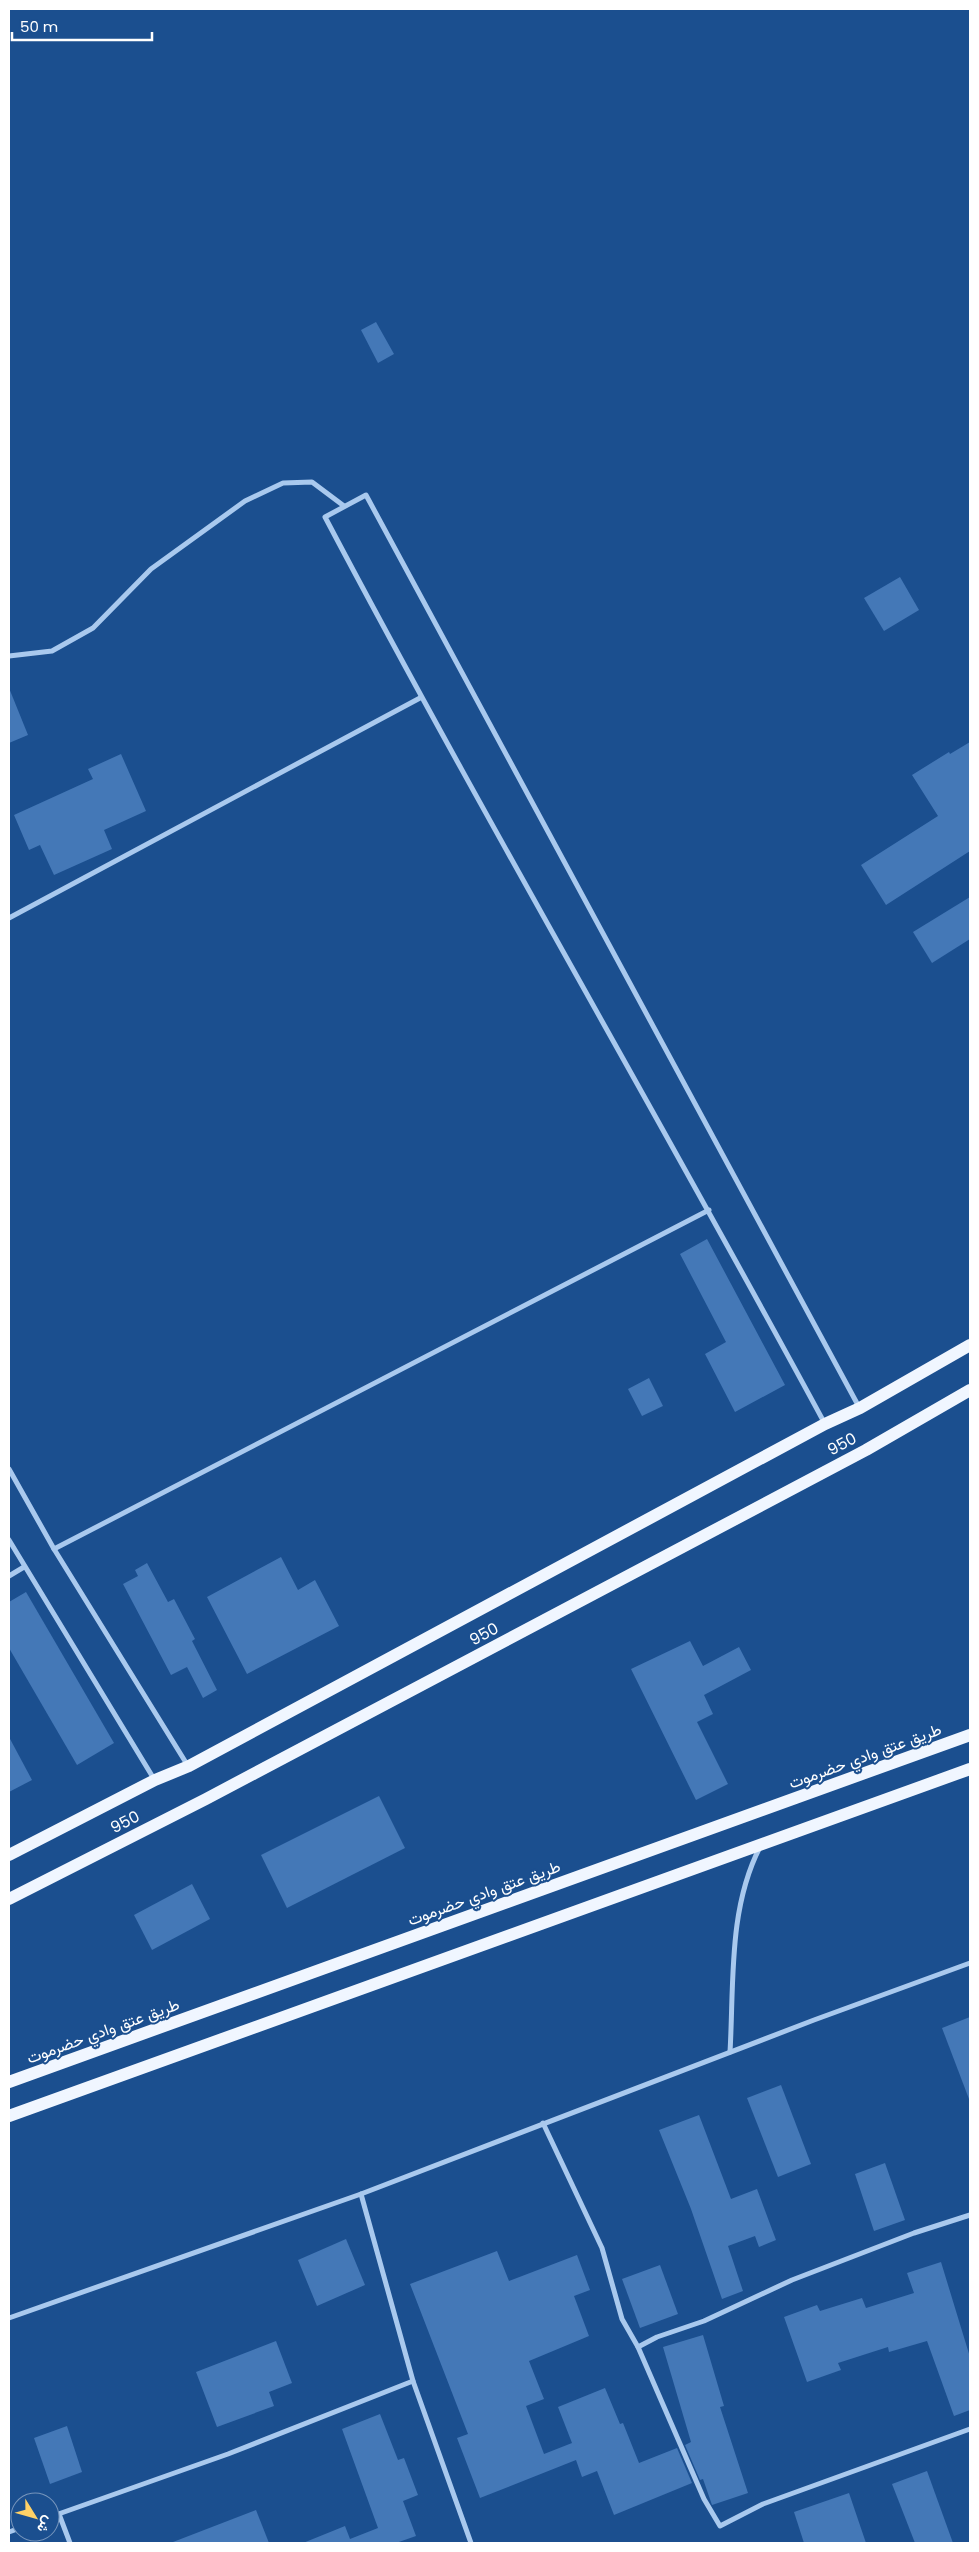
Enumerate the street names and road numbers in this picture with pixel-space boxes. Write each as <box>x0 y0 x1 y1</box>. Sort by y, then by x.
street label: 950 <box>823 1427 861 1461</box>
street label: 950 <box>465 1617 503 1651</box>
street label: طريق عتق وادي حضرموت <box>785 1718 945 1796</box>
street label: 950 <box>106 1805 144 1839</box>
street label: طريق عتق وادي حضرموت <box>404 1855 564 1933</box>
street label: طريق عتق وادي حضرموت <box>23 1993 183 2071</box>

